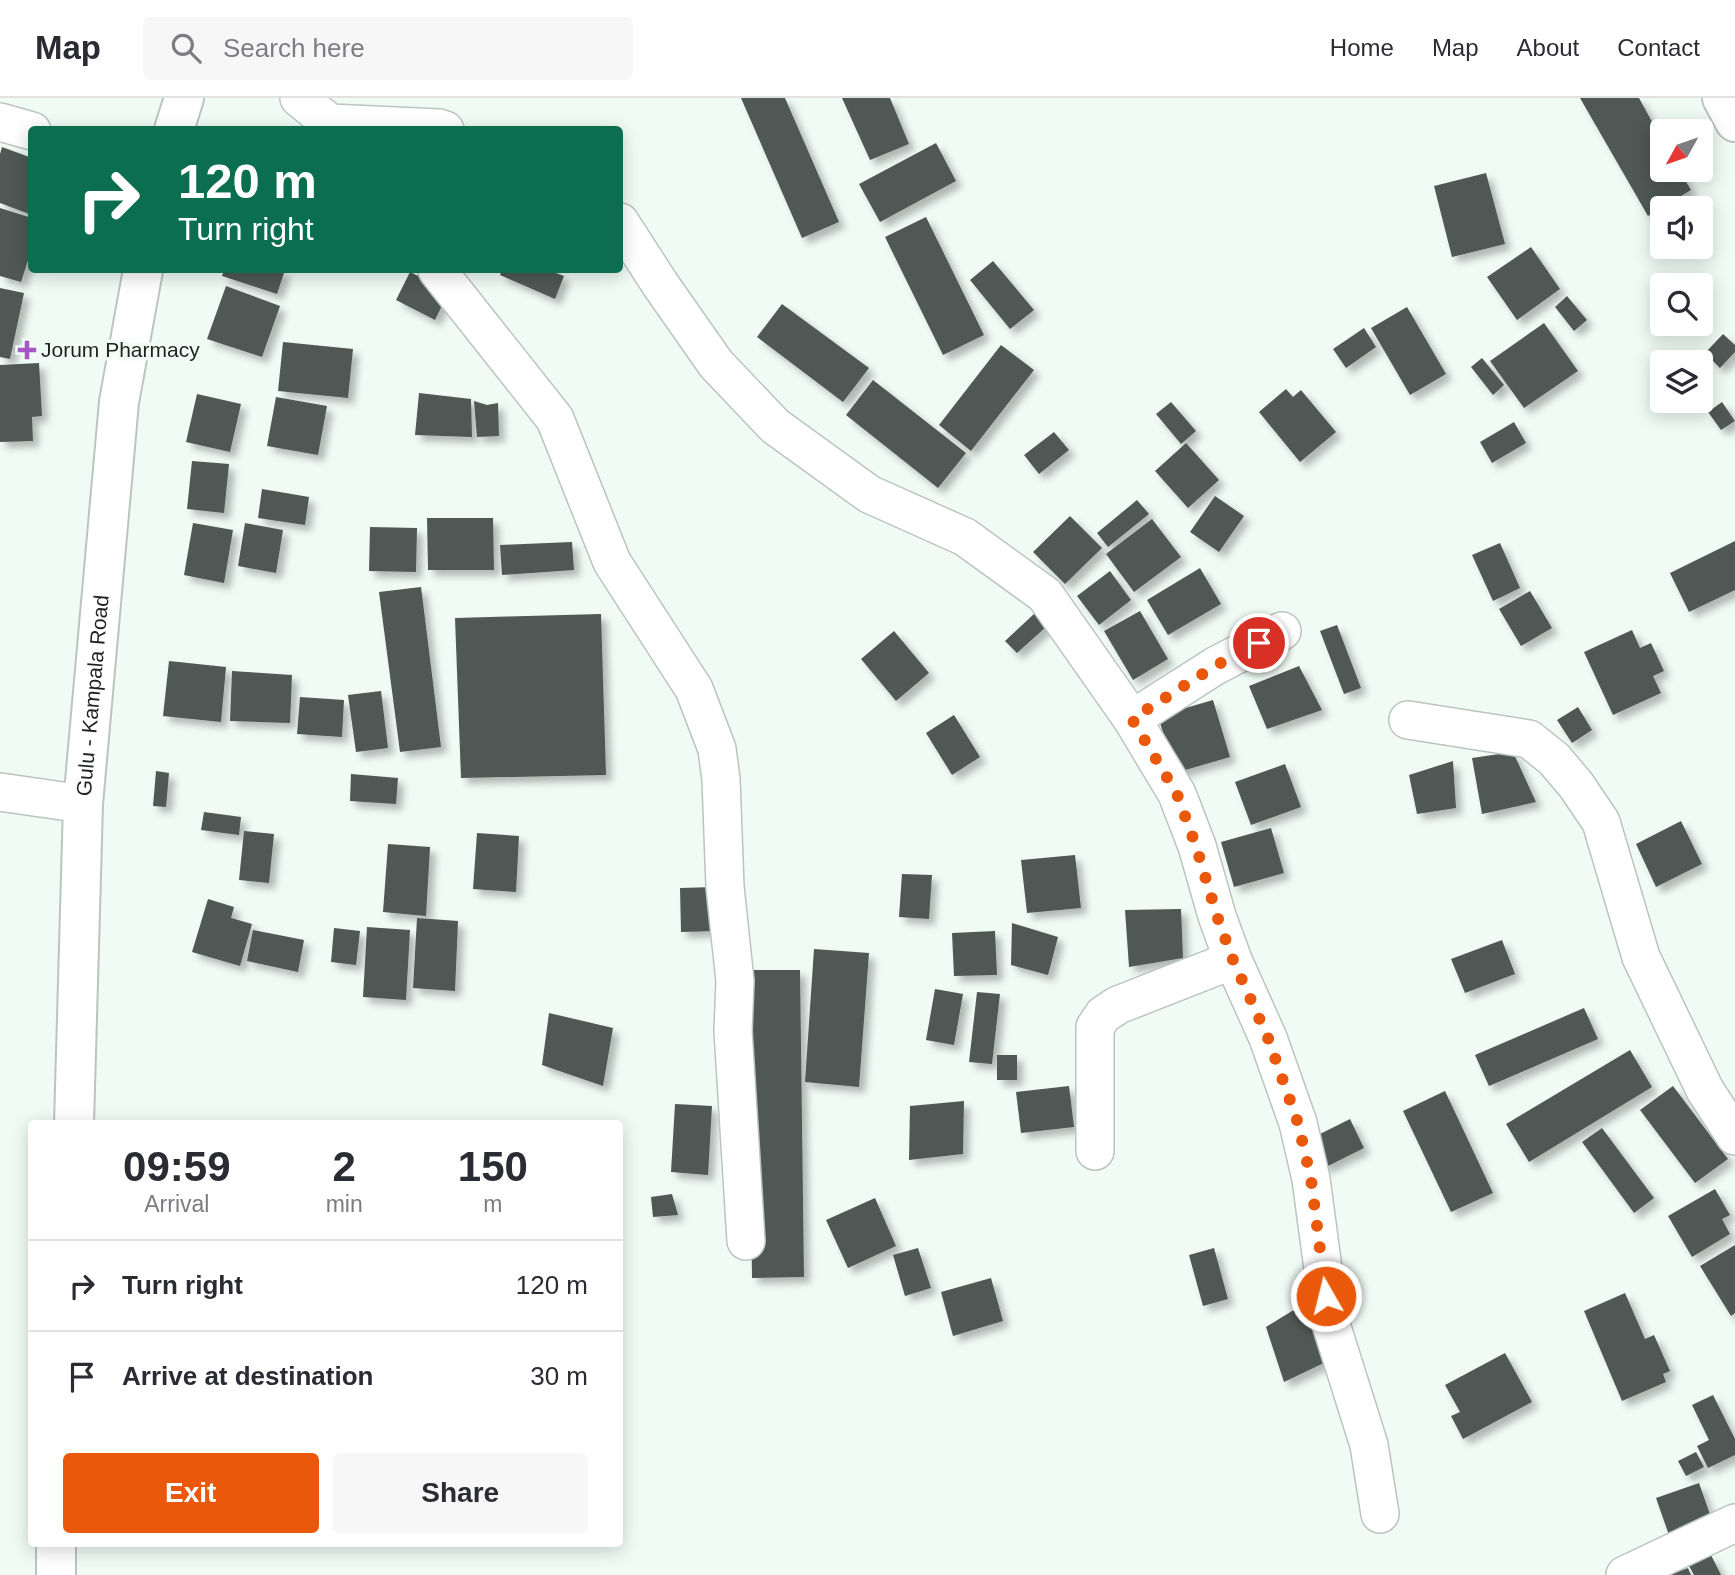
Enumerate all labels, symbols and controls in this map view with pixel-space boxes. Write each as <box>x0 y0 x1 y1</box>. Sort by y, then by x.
search box <box>143 17 633 80</box>
text: Map <box>35 29 101 66</box>
icon: search <box>167 29 205 67</box>
text: Search here <box>223 33 365 63</box>
text: Home <box>1330 34 1394 61</box>
text: Map <box>1432 34 1479 61</box>
text: About <box>1517 34 1579 61</box>
text: Contact <box>1617 34 1700 61</box>
north arrow <box>1650 119 1713 182</box>
map controls <box>1650 119 1713 413</box>
icon: right <box>63 154 154 245</box>
text: 120 m <box>178 154 317 208</box>
button: sound <box>1650 196 1713 259</box>
text: Turn right <box>178 211 314 247</box>
button: search <box>1650 273 1713 336</box>
place label: Jorum Pharmacy <box>41 338 200 361</box>
marker: Jorum Pharmacy <box>19 342 35 358</box>
button: layers <box>1650 350 1713 413</box>
street label: Gulu - Kampala Road <box>72 594 113 797</box>
pin <box>1229 613 1289 673</box>
icon: arrive <box>1240 624 1278 662</box>
text: 09:59 <box>123 1143 231 1190</box>
text: 2 <box>332 1143 356 1190</box>
text: 150 <box>458 1143 528 1190</box>
text: Arrival <box>144 1191 209 1217</box>
text: min <box>326 1191 363 1217</box>
text: m <box>483 1191 502 1217</box>
position arrow <box>1289 1259 1363 1333</box>
icon: right <box>63 1267 101 1305</box>
text: Turn right <box>122 1270 243 1300</box>
text: 120 m <box>516 1270 588 1300</box>
icon: arrive <box>63 1358 101 1396</box>
text: Arrive at destination <box>122 1361 373 1391</box>
text: 30 m <box>530 1361 588 1391</box>
button: Exit <box>63 1453 319 1533</box>
button: Share <box>333 1453 588 1533</box>

